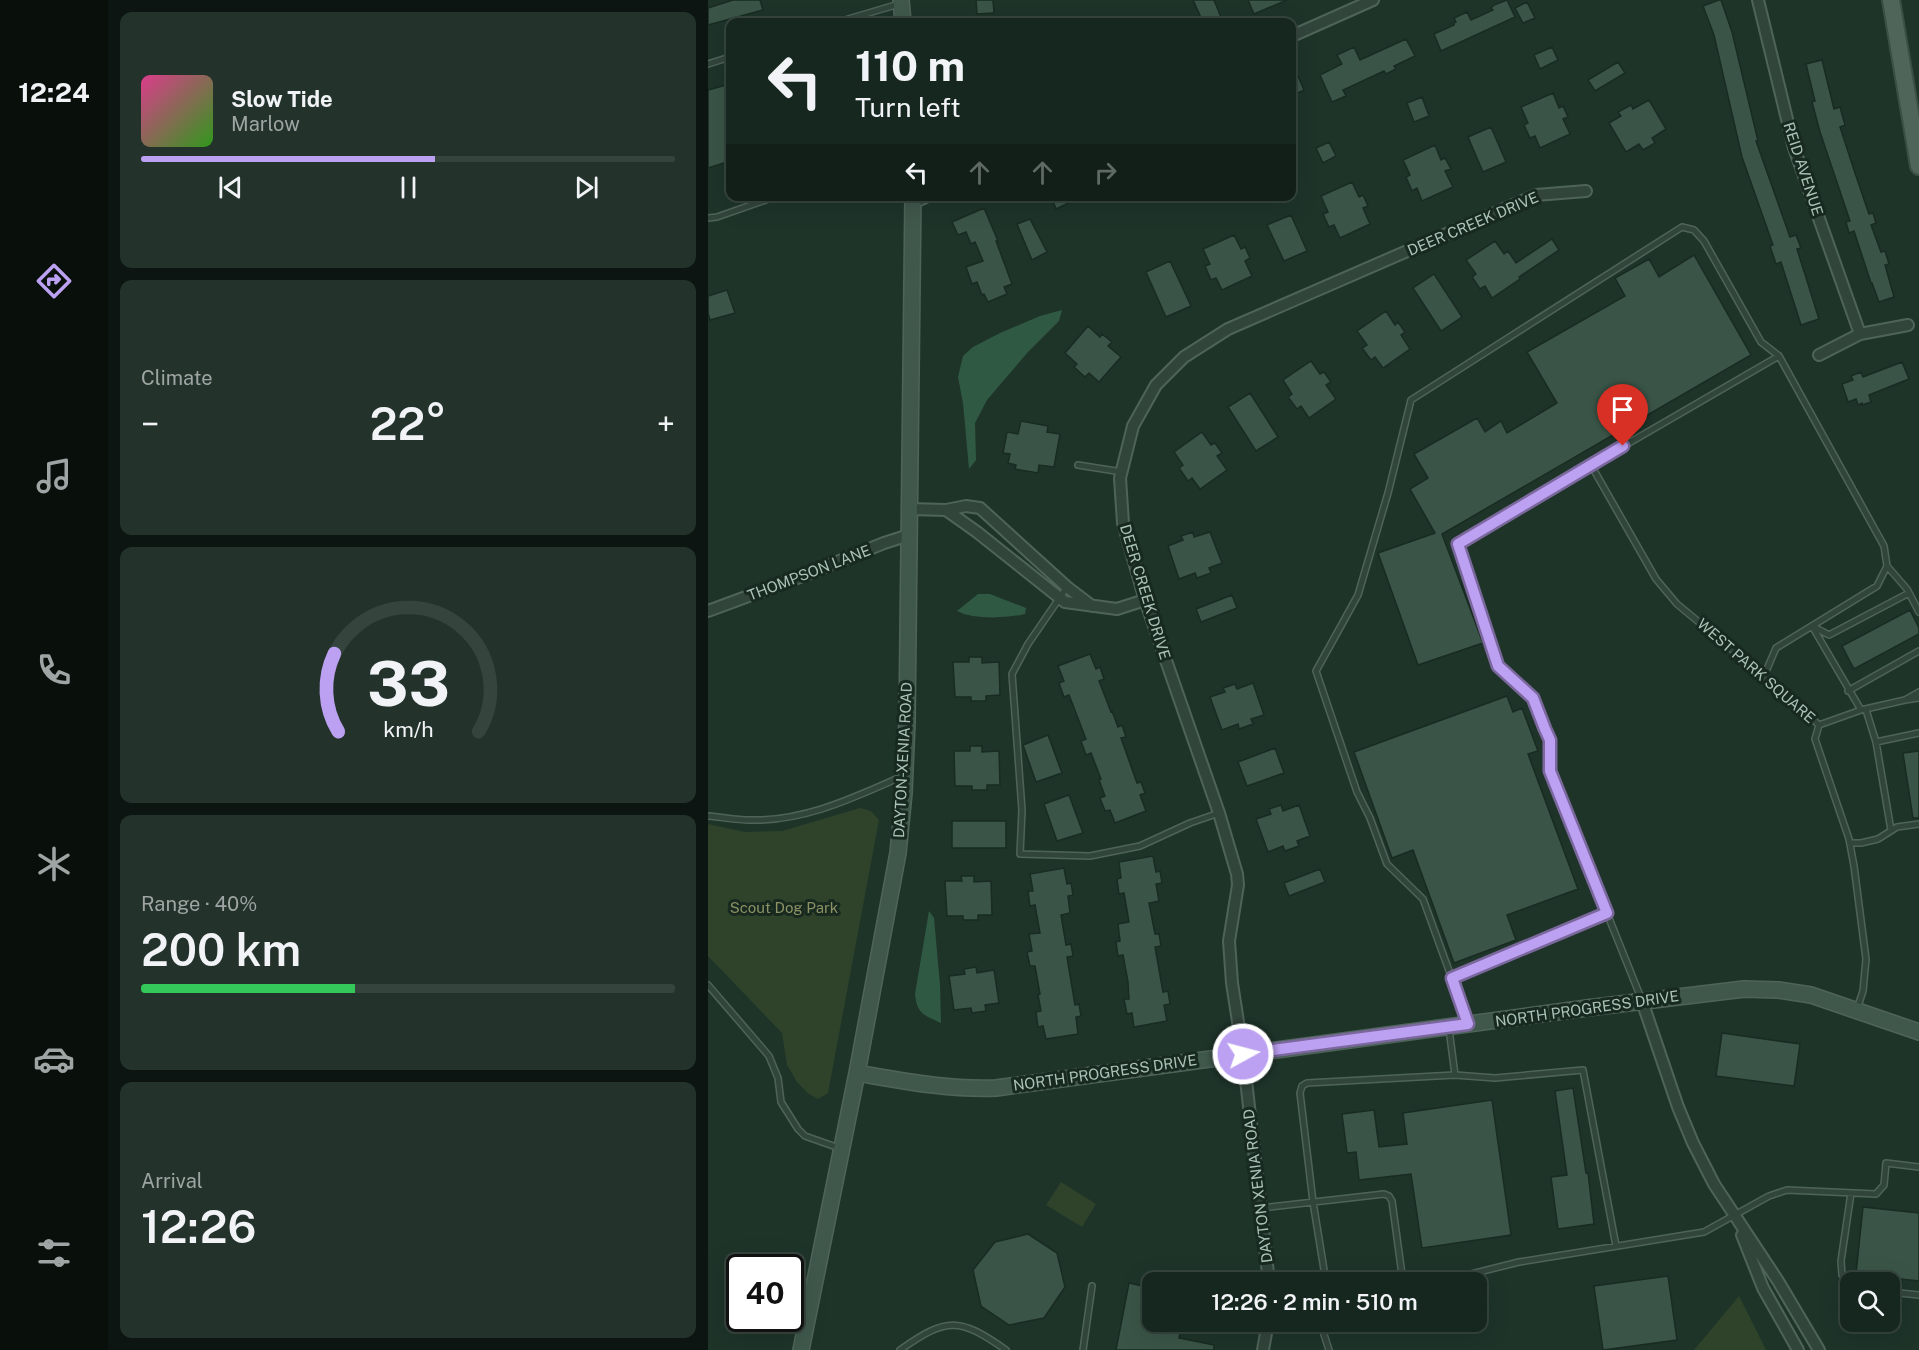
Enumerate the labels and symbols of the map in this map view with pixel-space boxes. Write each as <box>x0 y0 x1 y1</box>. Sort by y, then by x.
street label: REID AVENUE <box>1780 120 1827 218</box>
street label: DEER CREEK DRIVE <box>1405 188 1541 259</box>
pin <box>1597 384 1648 446</box>
street label: DEER CREEK DRIVE <box>1117 522 1174 661</box>
street label: THOMPSON LANE <box>745 541 873 604</box>
street label: WEST PARK SQUARE <box>1694 615 1819 726</box>
street label: DAYTON-XENIA ROAD <box>890 682 915 838</box>
park label: Scout Dog Park <box>730 899 838 916</box>
street label: NORTH PROGRESS DRIVE <box>1494 987 1680 1030</box>
position arrow <box>1211 1022 1275 1086</box>
street label: NORTH PROGRESS DRIVE <box>1012 1051 1198 1094</box>
street label: DAYTON XENIA ROAD <box>1240 1108 1275 1264</box>
speed limit sign: 40 <box>726 1254 804 1332</box>

